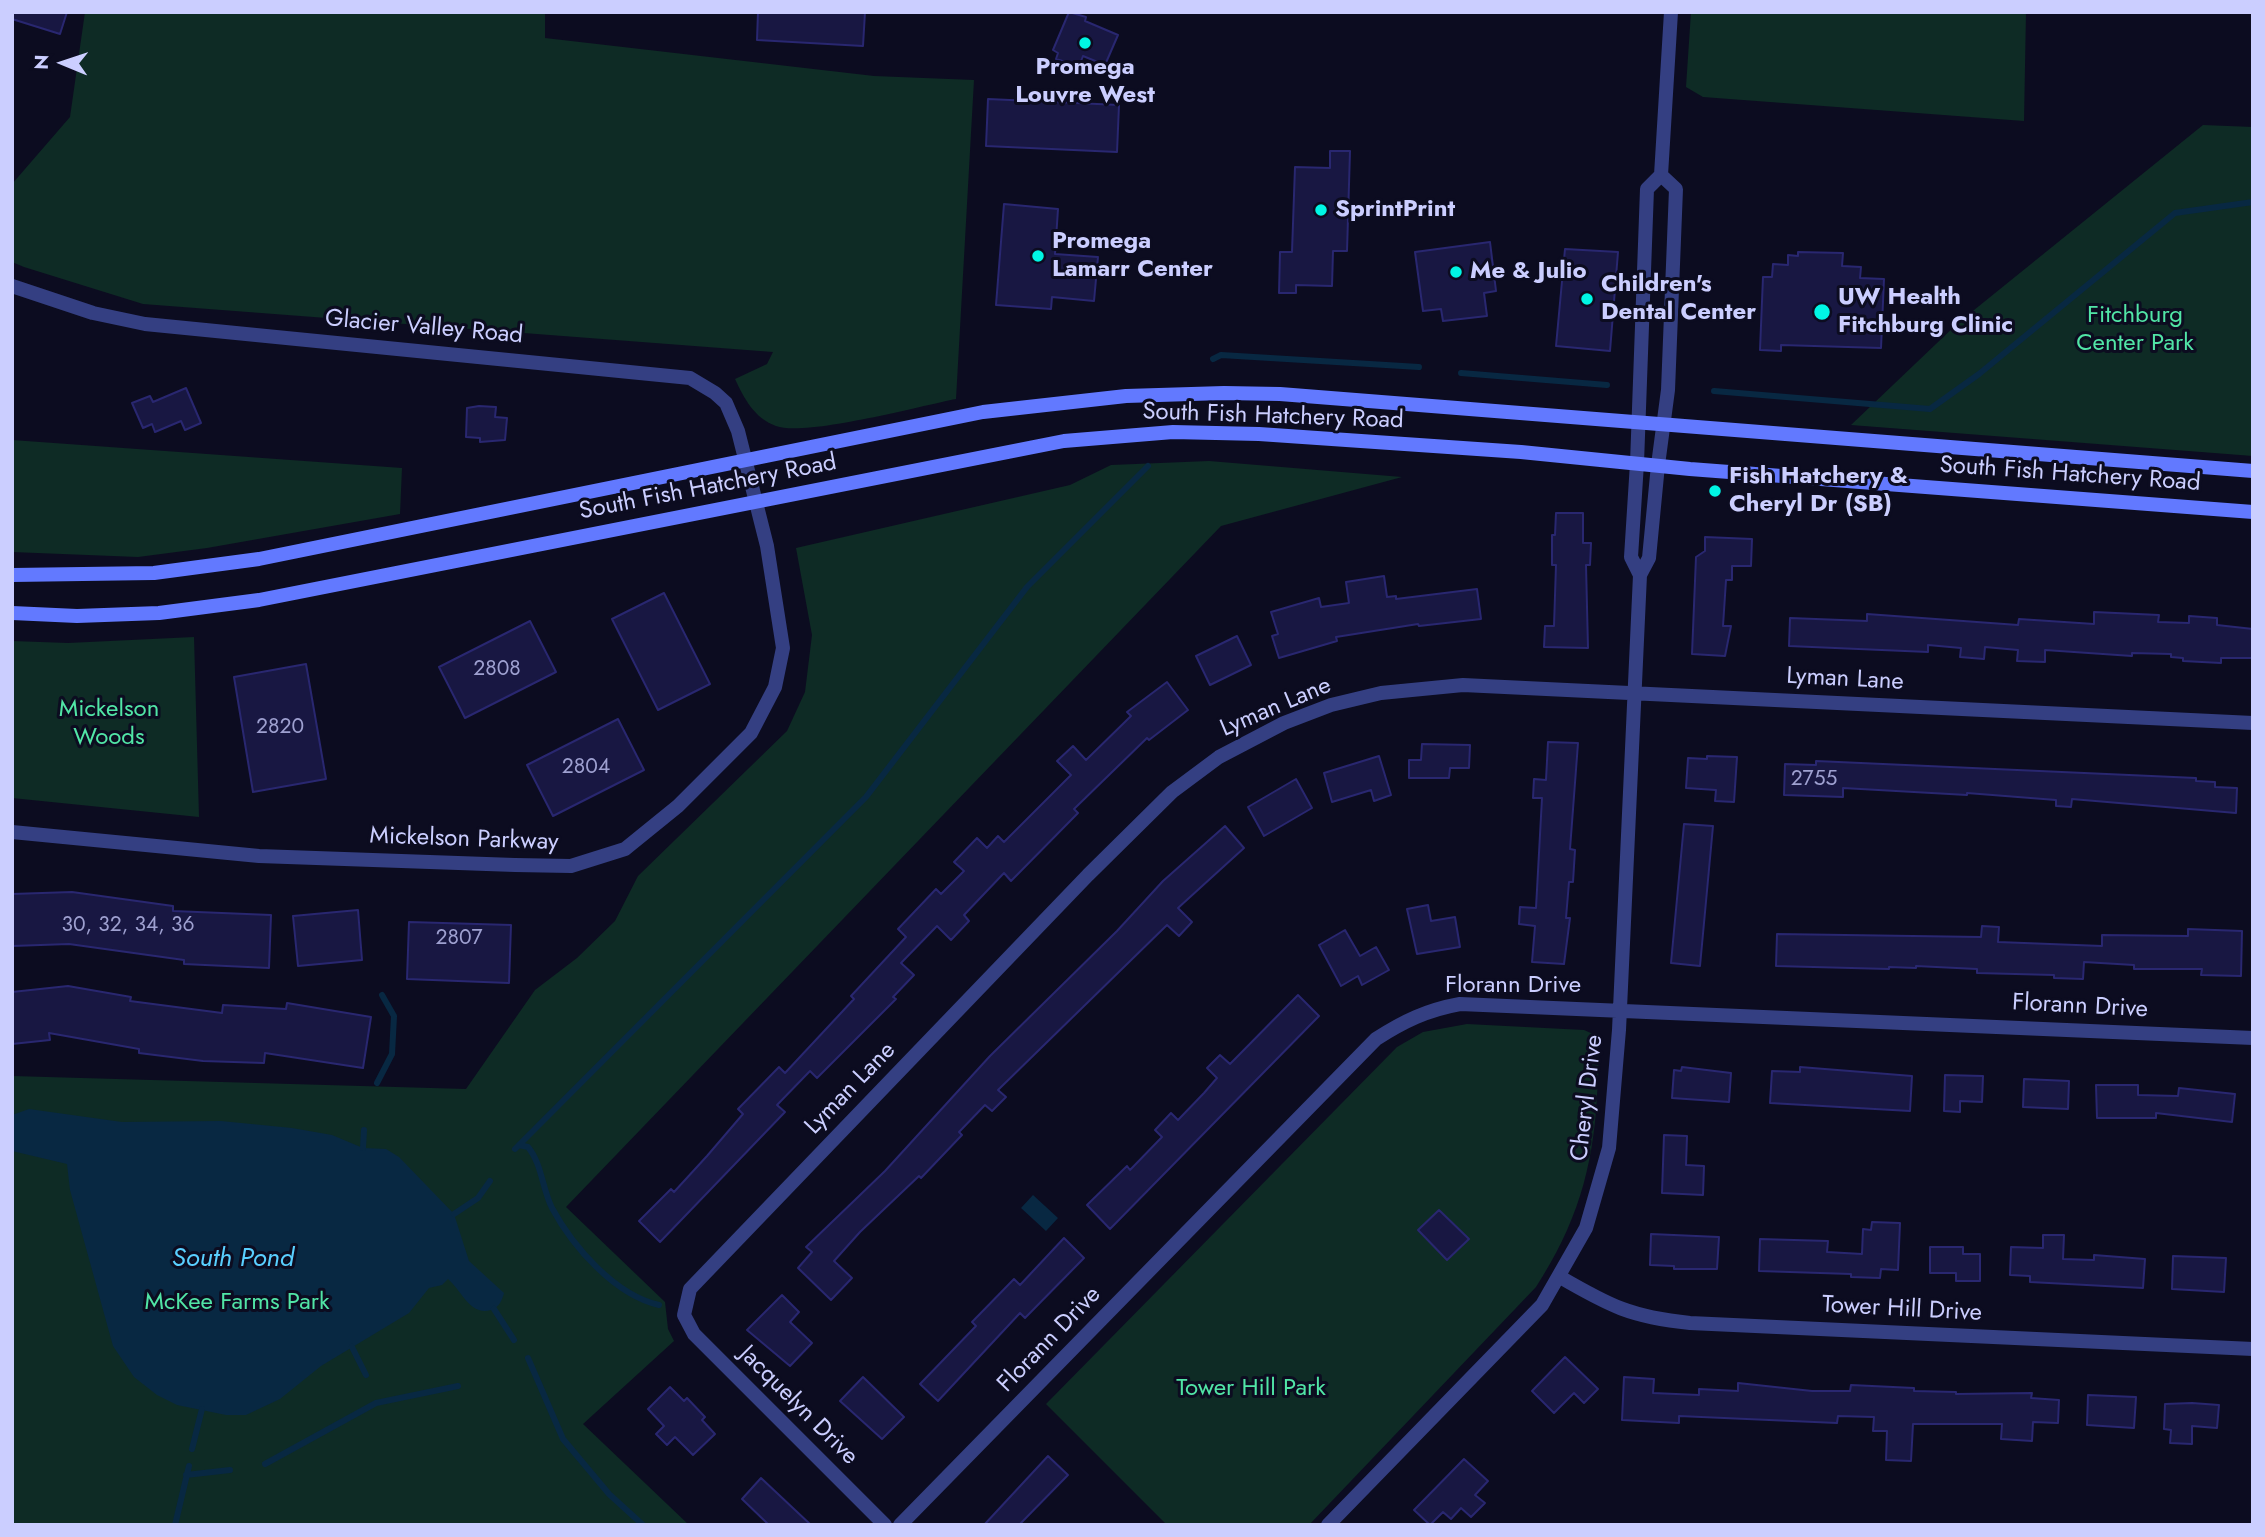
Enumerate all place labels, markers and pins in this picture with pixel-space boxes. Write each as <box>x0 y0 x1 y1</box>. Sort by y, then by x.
marker: Promega Louvre West <box>1077 35 1093 51</box>
place label: Promega Louvre West <box>1015 54 1155 110</box>
place label: SprintPrint <box>1335 196 1455 224</box>
marker: SprintPrint <box>1313 202 1329 218</box>
place label: Promega Lamarr Center <box>1052 228 1213 284</box>
marker: Promega Lamarr Center <box>1030 248 1046 264</box>
place label: Me & Julio <box>1470 258 1587 286</box>
marker: Me & Julio <box>1448 264 1464 280</box>
place label: Children's Dental Center <box>1601 271 1756 327</box>
place label: UW Health Fitchburg Clinic <box>1838 284 2013 340</box>
marker: Children's Dental Center <box>1579 291 1595 307</box>
marker: UW Health Fitchburg Clinic <box>1812 302 1832 322</box>
place label: Fish Hatchery & Cheryl Dr (SB) <box>1729 463 1908 519</box>
marker: Fish Hatchery & Cheryl Dr (SB) <box>1707 483 1723 499</box>

